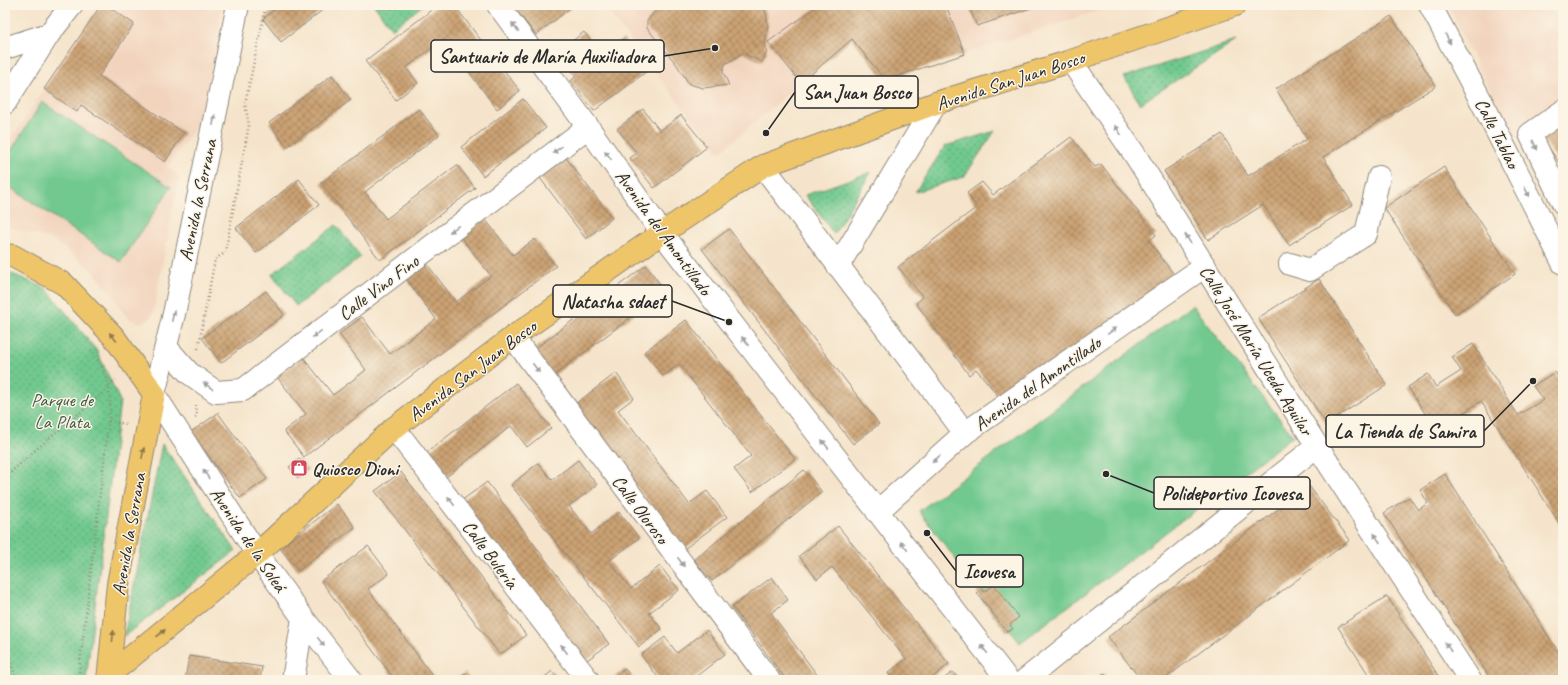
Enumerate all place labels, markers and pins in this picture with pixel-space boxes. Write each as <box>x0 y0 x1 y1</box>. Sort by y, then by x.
callout: Santuario de María Auxiliadora <box>431 40 664 72</box>
callout: San Juan Bosco <box>795 76 918 108</box>
callout: Natasha sdaet <box>553 285 672 317</box>
callout: La Tienda de Samira <box>1326 415 1484 447</box>
place label: Quiosco Dioni <box>312 457 400 481</box>
shop icon: Quiosco Dioni <box>289 458 309 478</box>
callout: Polideportivo Icovesa <box>1154 477 1310 509</box>
callout: Icovesa <box>956 555 1023 587</box>

